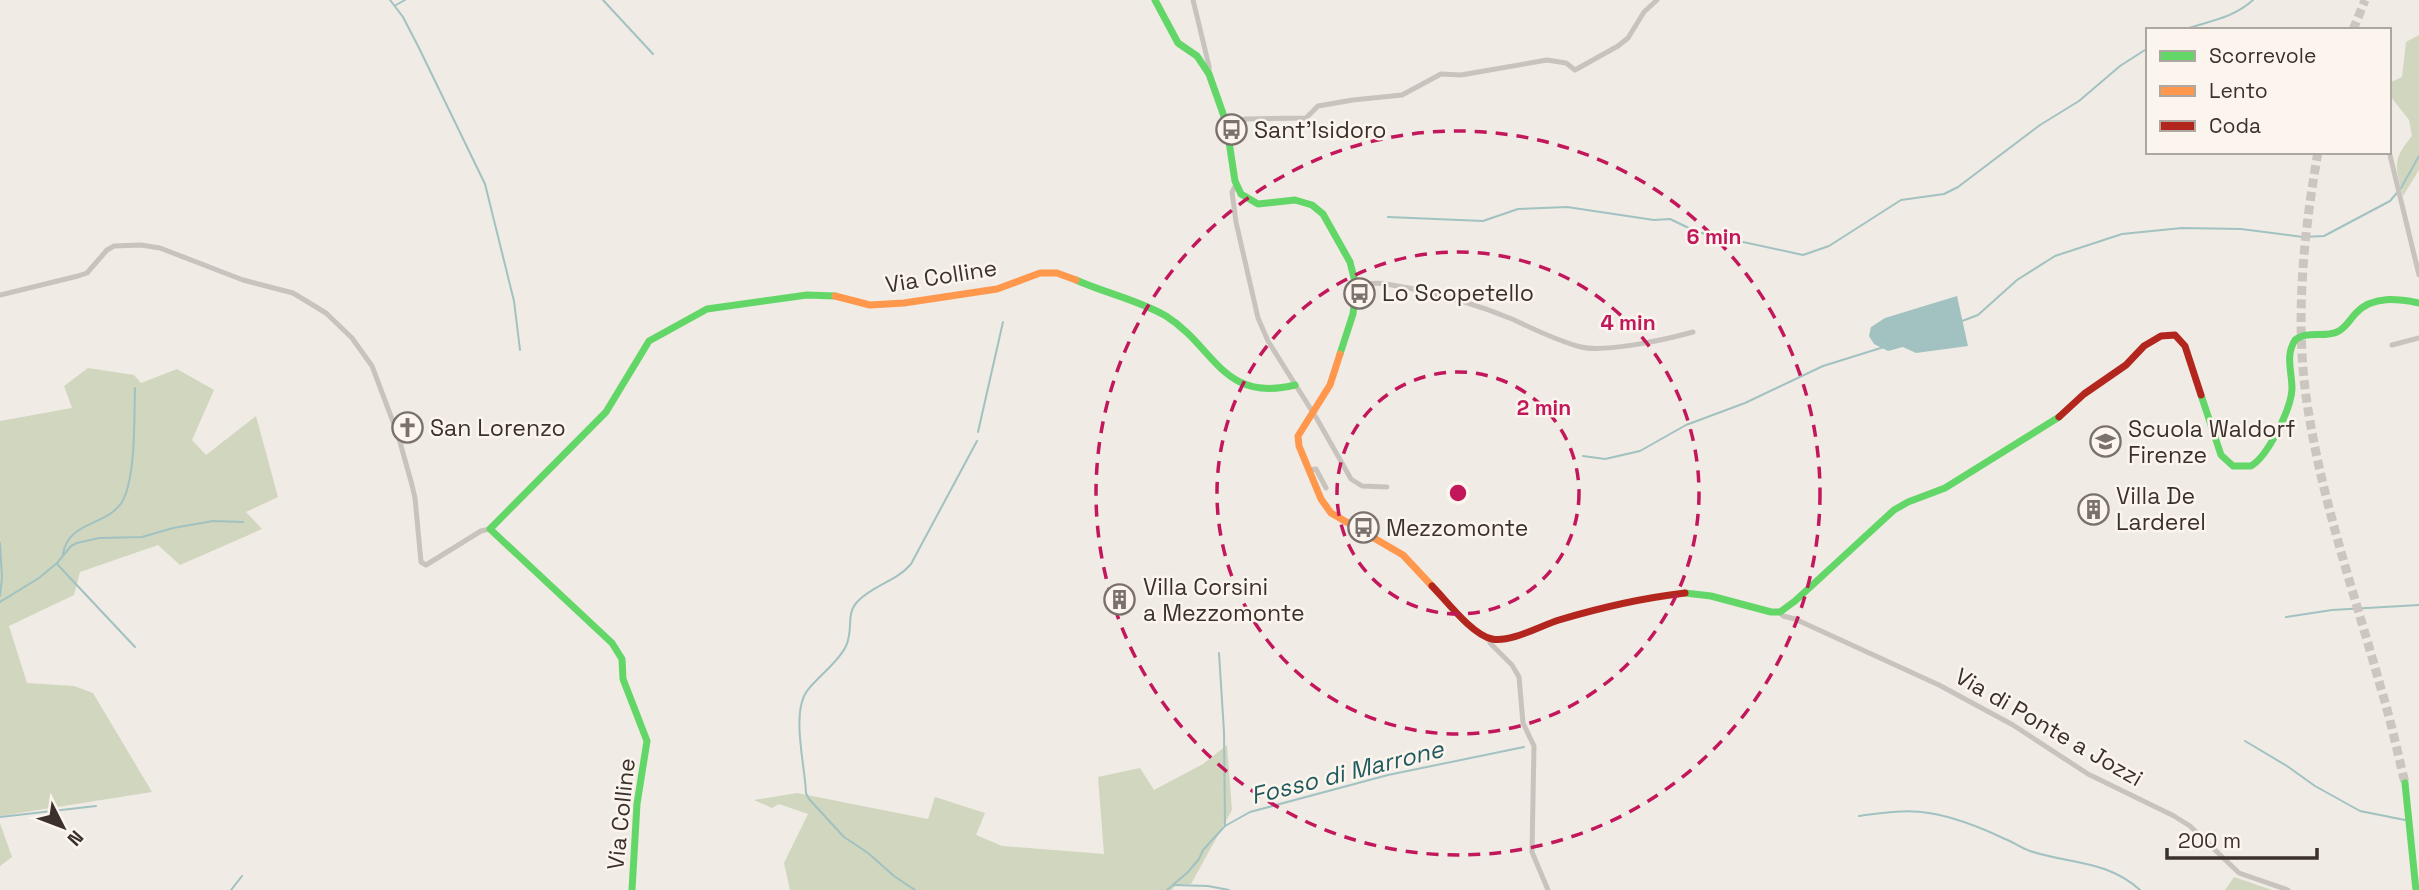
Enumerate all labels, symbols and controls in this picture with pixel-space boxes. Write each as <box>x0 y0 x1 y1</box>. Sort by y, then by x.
legend <box>2146 28 2391 154</box>
text: Scorrevole <box>2209 42 2316 69</box>
text: Lento <box>2209 77 2268 104</box>
text: Coda <box>2209 112 2261 139</box>
bus stop icon: Sant'Isidoro <box>1214 113 1248 147</box>
place label: Sant'Isidoro <box>1254 115 1386 145</box>
text: 6 min <box>1687 223 1741 250</box>
street label: Via Colline <box>883 252 999 300</box>
bus stop icon: Lo Scopetello <box>1342 276 1376 310</box>
place label: Lo Scopetello <box>1382 278 1534 308</box>
text: 4 min <box>1600 309 1656 336</box>
text: 2 min <box>1517 394 1571 421</box>
church icon: San Lorenzo <box>390 411 424 445</box>
place label: San Lorenzo <box>430 413 566 443</box>
place label: Scuola Waldorf Firenze <box>2128 414 2295 470</box>
school or university icon: Scuola Waldorf Firenze <box>2088 425 2122 459</box>
centre of rings <box>1446 481 1470 505</box>
place label: Villa De Larderel <box>2116 481 2206 537</box>
building icon: Villa De Larderel <box>2076 492 2110 526</box>
bus stop icon: Mezzomonte <box>1346 511 1380 545</box>
place label: Mezzomonte <box>1386 513 1528 543</box>
place label: Villa Corsini a Mezzomonte <box>1143 572 1305 628</box>
building icon: Villa Corsini a Mezzomonte <box>1103 583 1137 617</box>
street label: Via di Ponte a Jozzi <box>1950 661 2148 793</box>
water label: Fosso di Marrone <box>1247 733 1447 811</box>
street label: Via Colline <box>600 756 642 872</box>
north arrow <box>28 792 98 862</box>
scale bar <box>2167 816 2318 860</box>
text: N <box>62 825 89 851</box>
text: 200 m <box>2178 827 2241 854</box>

